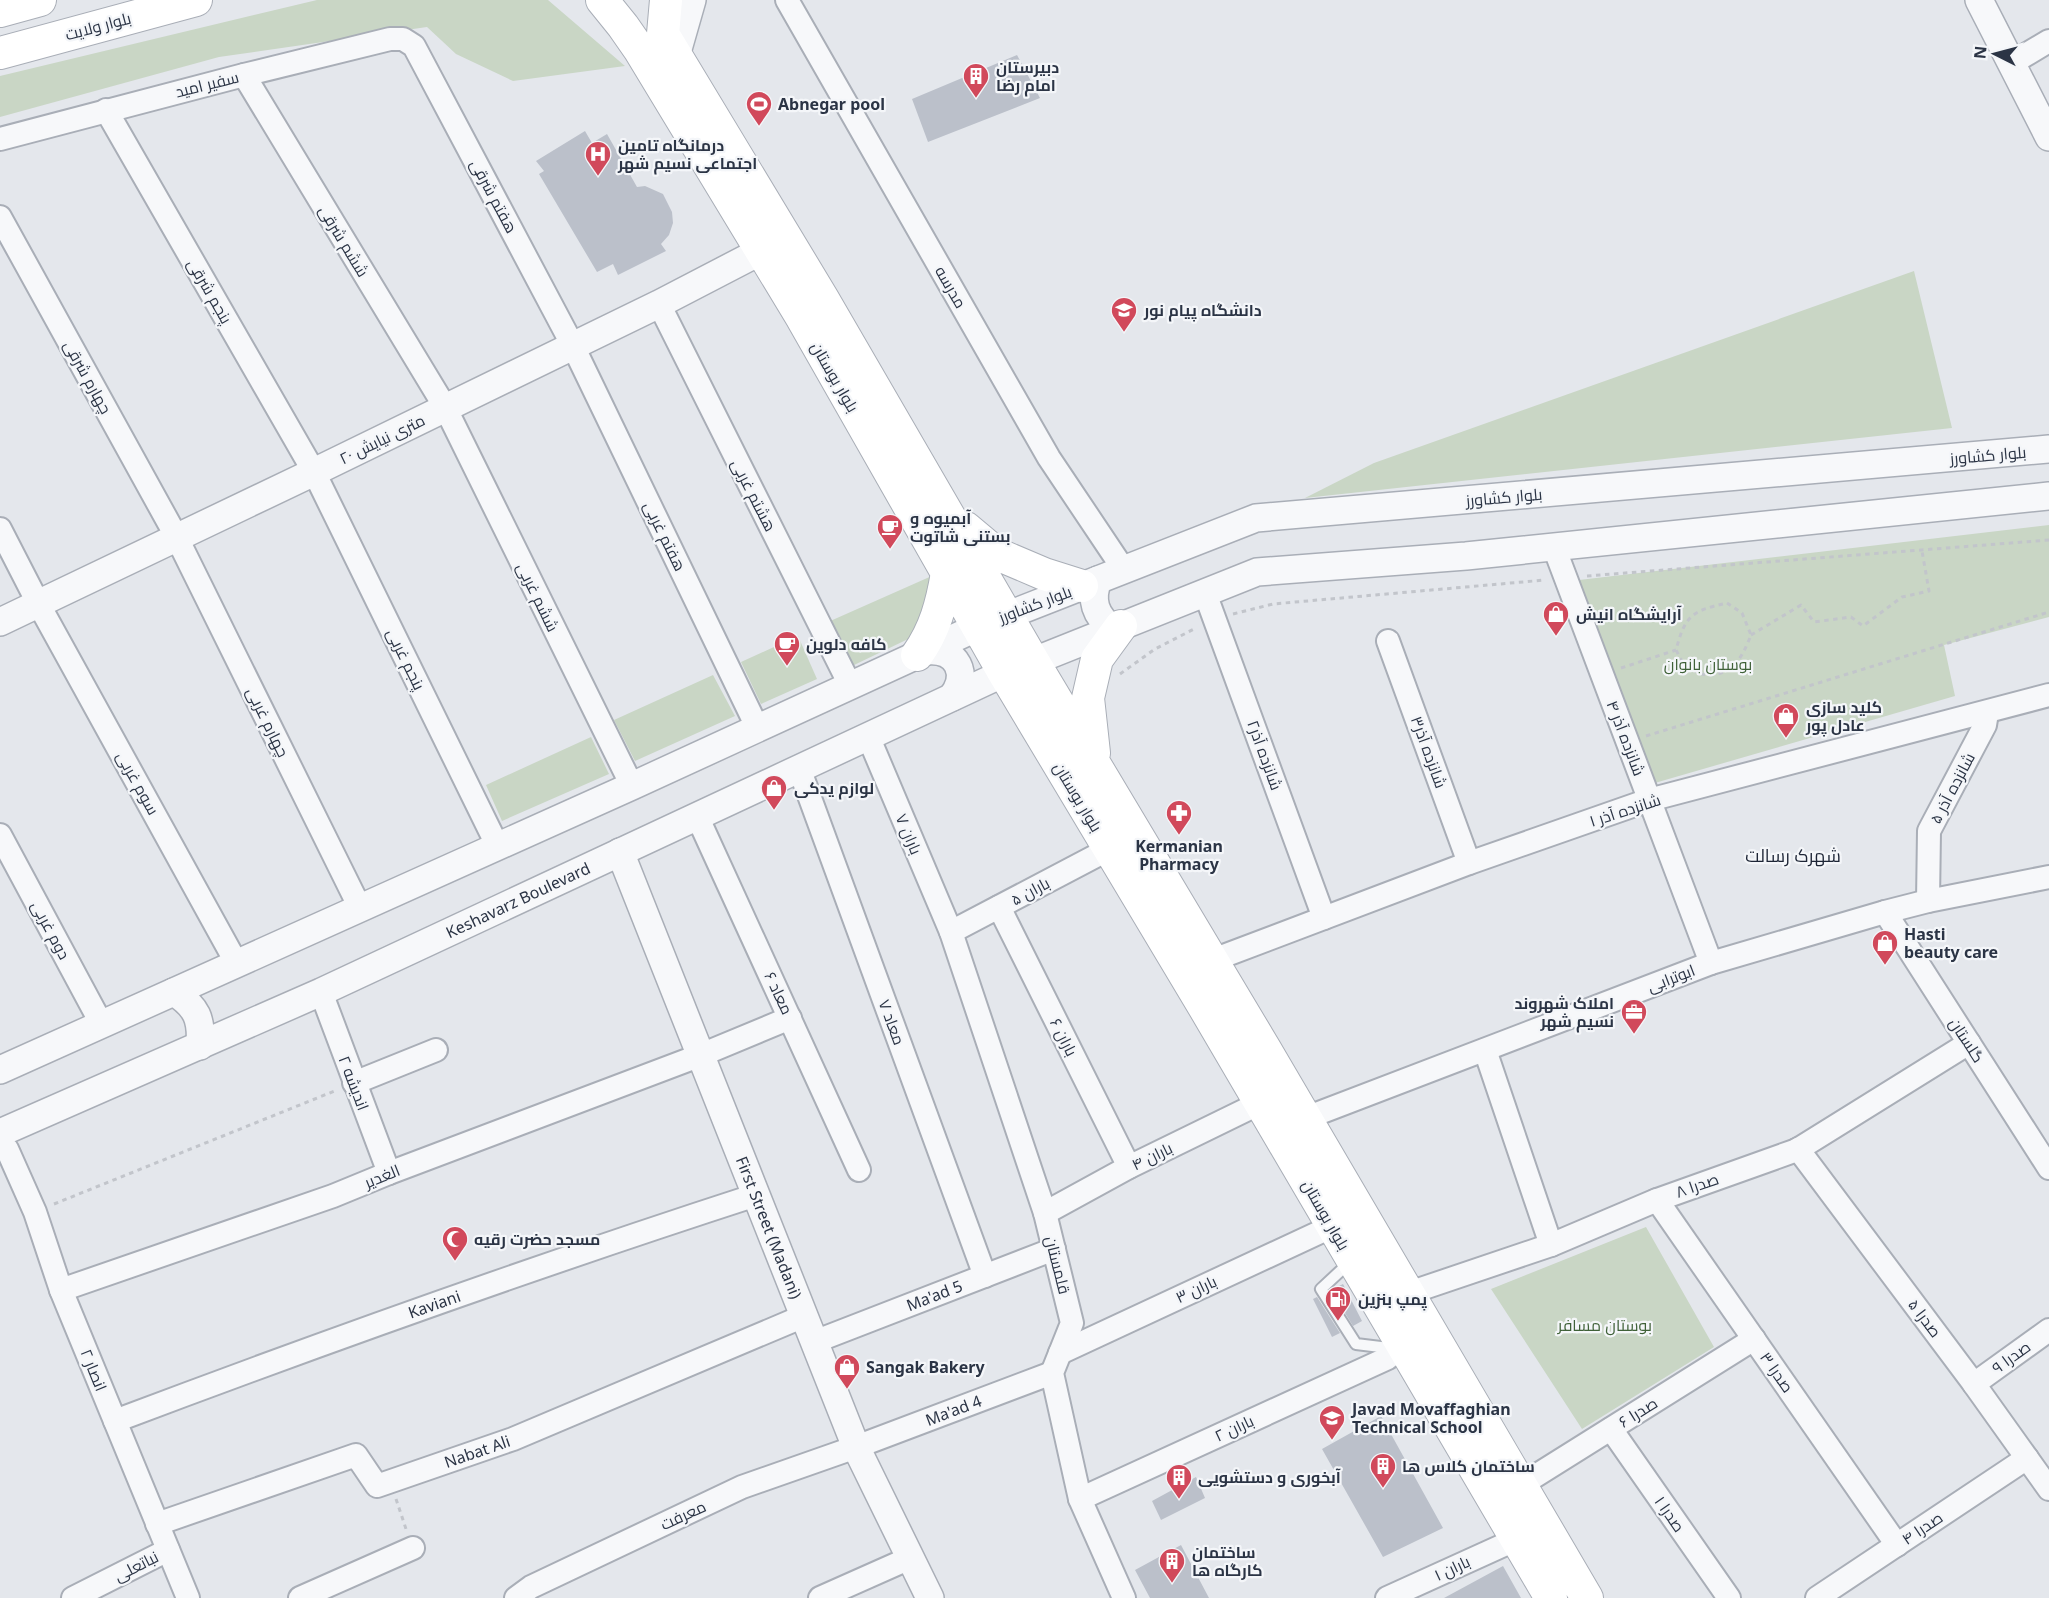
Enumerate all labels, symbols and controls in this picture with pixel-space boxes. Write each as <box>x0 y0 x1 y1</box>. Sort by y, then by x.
street label: بلوار ولایت <box>63 7 133 45</box>
north arrow <box>1965 24 2025 84</box>
text: N <box>1968 45 1992 60</box>
place label: دبیرستان امام رضا <box>996 56 1059 97</box>
building icon: دبیرستان امام رضا <box>961 61 991 99</box>
street label: سفیر امید <box>173 65 241 103</box>
sports icon: Abnegar pool <box>744 89 774 127</box>
place label: Abnegar pool <box>778 93 885 115</box>
place label: درمانگاه تامین اجتماعی نسیم شهر <box>617 134 757 175</box>
hospital icon: درمانگاه تامین اجتماعی نسیم شهر <box>583 139 613 177</box>
street label: هفتم شرقی <box>464 155 523 237</box>
street label: ششم شرقی <box>313 201 374 282</box>
street label: پنجم شرقی <box>182 254 238 329</box>
street label: مدرسه <box>930 262 972 312</box>
school or university icon: دانشگاه پیام نور <box>1109 295 1139 333</box>
place label: دانشگاه پیام نور <box>1143 299 1262 322</box>
street label: چهارم شرقی <box>58 336 117 418</box>
street label: بلوار بوستان <box>806 338 864 416</box>
street label: ۲۰ متری نیایش <box>335 409 429 469</box>
street label: بلوار کشاورز <box>1948 441 2027 469</box>
street label: هشتم غربی <box>725 455 782 535</box>
street label: بلوار کشاورز <box>1464 483 1543 511</box>
street label: هفتم غربی <box>638 497 691 575</box>
place label: آبمیوه و بستنی شاتوت <box>910 507 1010 547</box>
cafe icon: آبمیوه و بستنی شاتوت <box>875 512 905 550</box>
street label: ششم غربی <box>511 559 564 636</box>
street label: بلوار کشاورز <box>994 580 1075 628</box>
shop icon: آرایشگاه انیش <box>1541 599 1571 637</box>
place label: آرایشگاه انیش <box>1576 603 1682 625</box>
street label: پنجم غربی <box>381 625 431 695</box>
cafe icon: کافه دلوین <box>772 629 802 667</box>
place label: کافه دلوین <box>806 633 887 655</box>
park label: بوستان بانوان <box>1664 653 1752 675</box>
street label: چهارم غربی <box>241 683 294 761</box>
place label: کلید سازی عادل پور <box>1805 696 1882 737</box>
street label: شانزده آذر ۴ <box>1602 697 1650 779</box>
shop icon: کلید سازی عادل پور <box>1771 701 1801 739</box>
street label: شانزده آذر۳ <box>1406 713 1452 791</box>
street label: شانزده آذر۲ <box>1242 717 1288 793</box>
street label: سوم غربی <box>111 747 164 819</box>
street label: شانزده آذر ۵ <box>1924 749 1980 827</box>
street label: بلوار بوستان <box>1049 758 1107 836</box>
shop icon: لوازم یدکی <box>759 773 789 811</box>
place label: لوازم یدکی <box>794 777 874 800</box>
street label: شانزده آذر ۱ <box>1587 788 1663 832</box>
pharmacy icon: Kermanian Pharmacy <box>1164 798 1194 836</box>
street label: باران ۷ <box>891 810 927 858</box>
place label: Kermanian Pharmacy <box>1135 835 1223 875</box>
district label: شهرک رسالت <box>1745 843 1841 867</box>
street label: Keshavarz Boulevard <box>442 857 594 943</box>
street label: باران ۵ <box>1007 872 1053 910</box>
street label: دوم غربی <box>26 897 76 964</box>
place label: Hasti beauty care <box>1904 923 1998 963</box>
shop icon: Hasti beauty care <box>1870 928 1900 966</box>
street label: ابوترابی <box>1644 959 1698 997</box>
street label: معاد ۶ <box>760 968 798 1018</box>
place label: املاک شهروند نسیم شهر <box>1514 992 1614 1033</box>
street label: معاد ۷ <box>874 996 910 1048</box>
office icon: املاک شهروند نسیم شهر <box>1619 997 1649 1035</box>
street label: گلستان <box>1944 1013 1990 1067</box>
street label: باران ۶ <box>1045 1014 1083 1060</box>
street label: اندیشه ۲ <box>334 1052 374 1114</box>
street label: باران ۴ <box>1128 1137 1176 1175</box>
street label: First Street (Madani) <box>731 1153 807 1302</box>
street label: الغدیر <box>360 1159 403 1193</box>
street label: صدرا ۸ <box>1672 1167 1722 1203</box>
street label: بلوار بوستان <box>1297 1176 1355 1254</box>
mosque icon: مسجد حضرت رقیه <box>440 1224 470 1262</box>
place label: مسجد حضرت رقیه <box>474 1228 600 1250</box>
street label: قلمستان <box>1040 1234 1076 1296</box>
street label: باران ۳ <box>1172 1270 1220 1308</box>
street label: Ma'ad 5 <box>903 1275 966 1316</box>
fuel station icon: پمپ بنزین <box>1323 1284 1353 1322</box>
street label: Kaviani <box>405 1285 463 1324</box>
place label: پمپ بنزین <box>1358 1288 1427 1311</box>
street label: صدرا ۵ <box>1903 1294 1947 1342</box>
park label: بوستان مسافر <box>1557 1314 1652 1336</box>
street label: صدرا ۹ <box>1987 1336 2035 1378</box>
street label: انصار ۲ <box>76 1346 112 1394</box>
street label: صدرا ۳ <box>1755 1347 1799 1397</box>
shop icon: Sangak Bakery <box>832 1352 862 1390</box>
place label: Sangak Bakery <box>866 1356 985 1378</box>
street label: Ma'ad 4 <box>922 1390 985 1431</box>
street label: صدرا ۶ <box>1614 1392 1662 1432</box>
place label: Javad Movaffaghian Technical School <box>1350 1398 1511 1438</box>
school or university icon: Javad Movaffaghian Technical School <box>1317 1403 1347 1441</box>
street label: باران ۲ <box>1211 1409 1257 1447</box>
street label: Nabat Ali <box>441 1430 513 1473</box>
building icon: ساختمان کلاس ها <box>1368 1451 1398 1489</box>
place label: ساختمان کلاس ها <box>1402 1455 1535 1477</box>
building icon: آبخوری و دستشویی <box>1164 1462 1194 1500</box>
place label: آبخوری و دستشویی <box>1198 1466 1341 1488</box>
street label: صدرا ۱ <box>1650 1492 1690 1536</box>
street label: معرفت <box>657 1495 709 1535</box>
street label: صدرا ۴ <box>1897 1506 1947 1550</box>
place label: ساختمان کارگاه ها <box>1192 1541 1263 1581</box>
street label: نباتعلی <box>110 1545 162 1587</box>
building icon: ساختمان کارگاه ها <box>1157 1546 1187 1584</box>
street label: باران ۱ <box>1430 1550 1474 1586</box>

